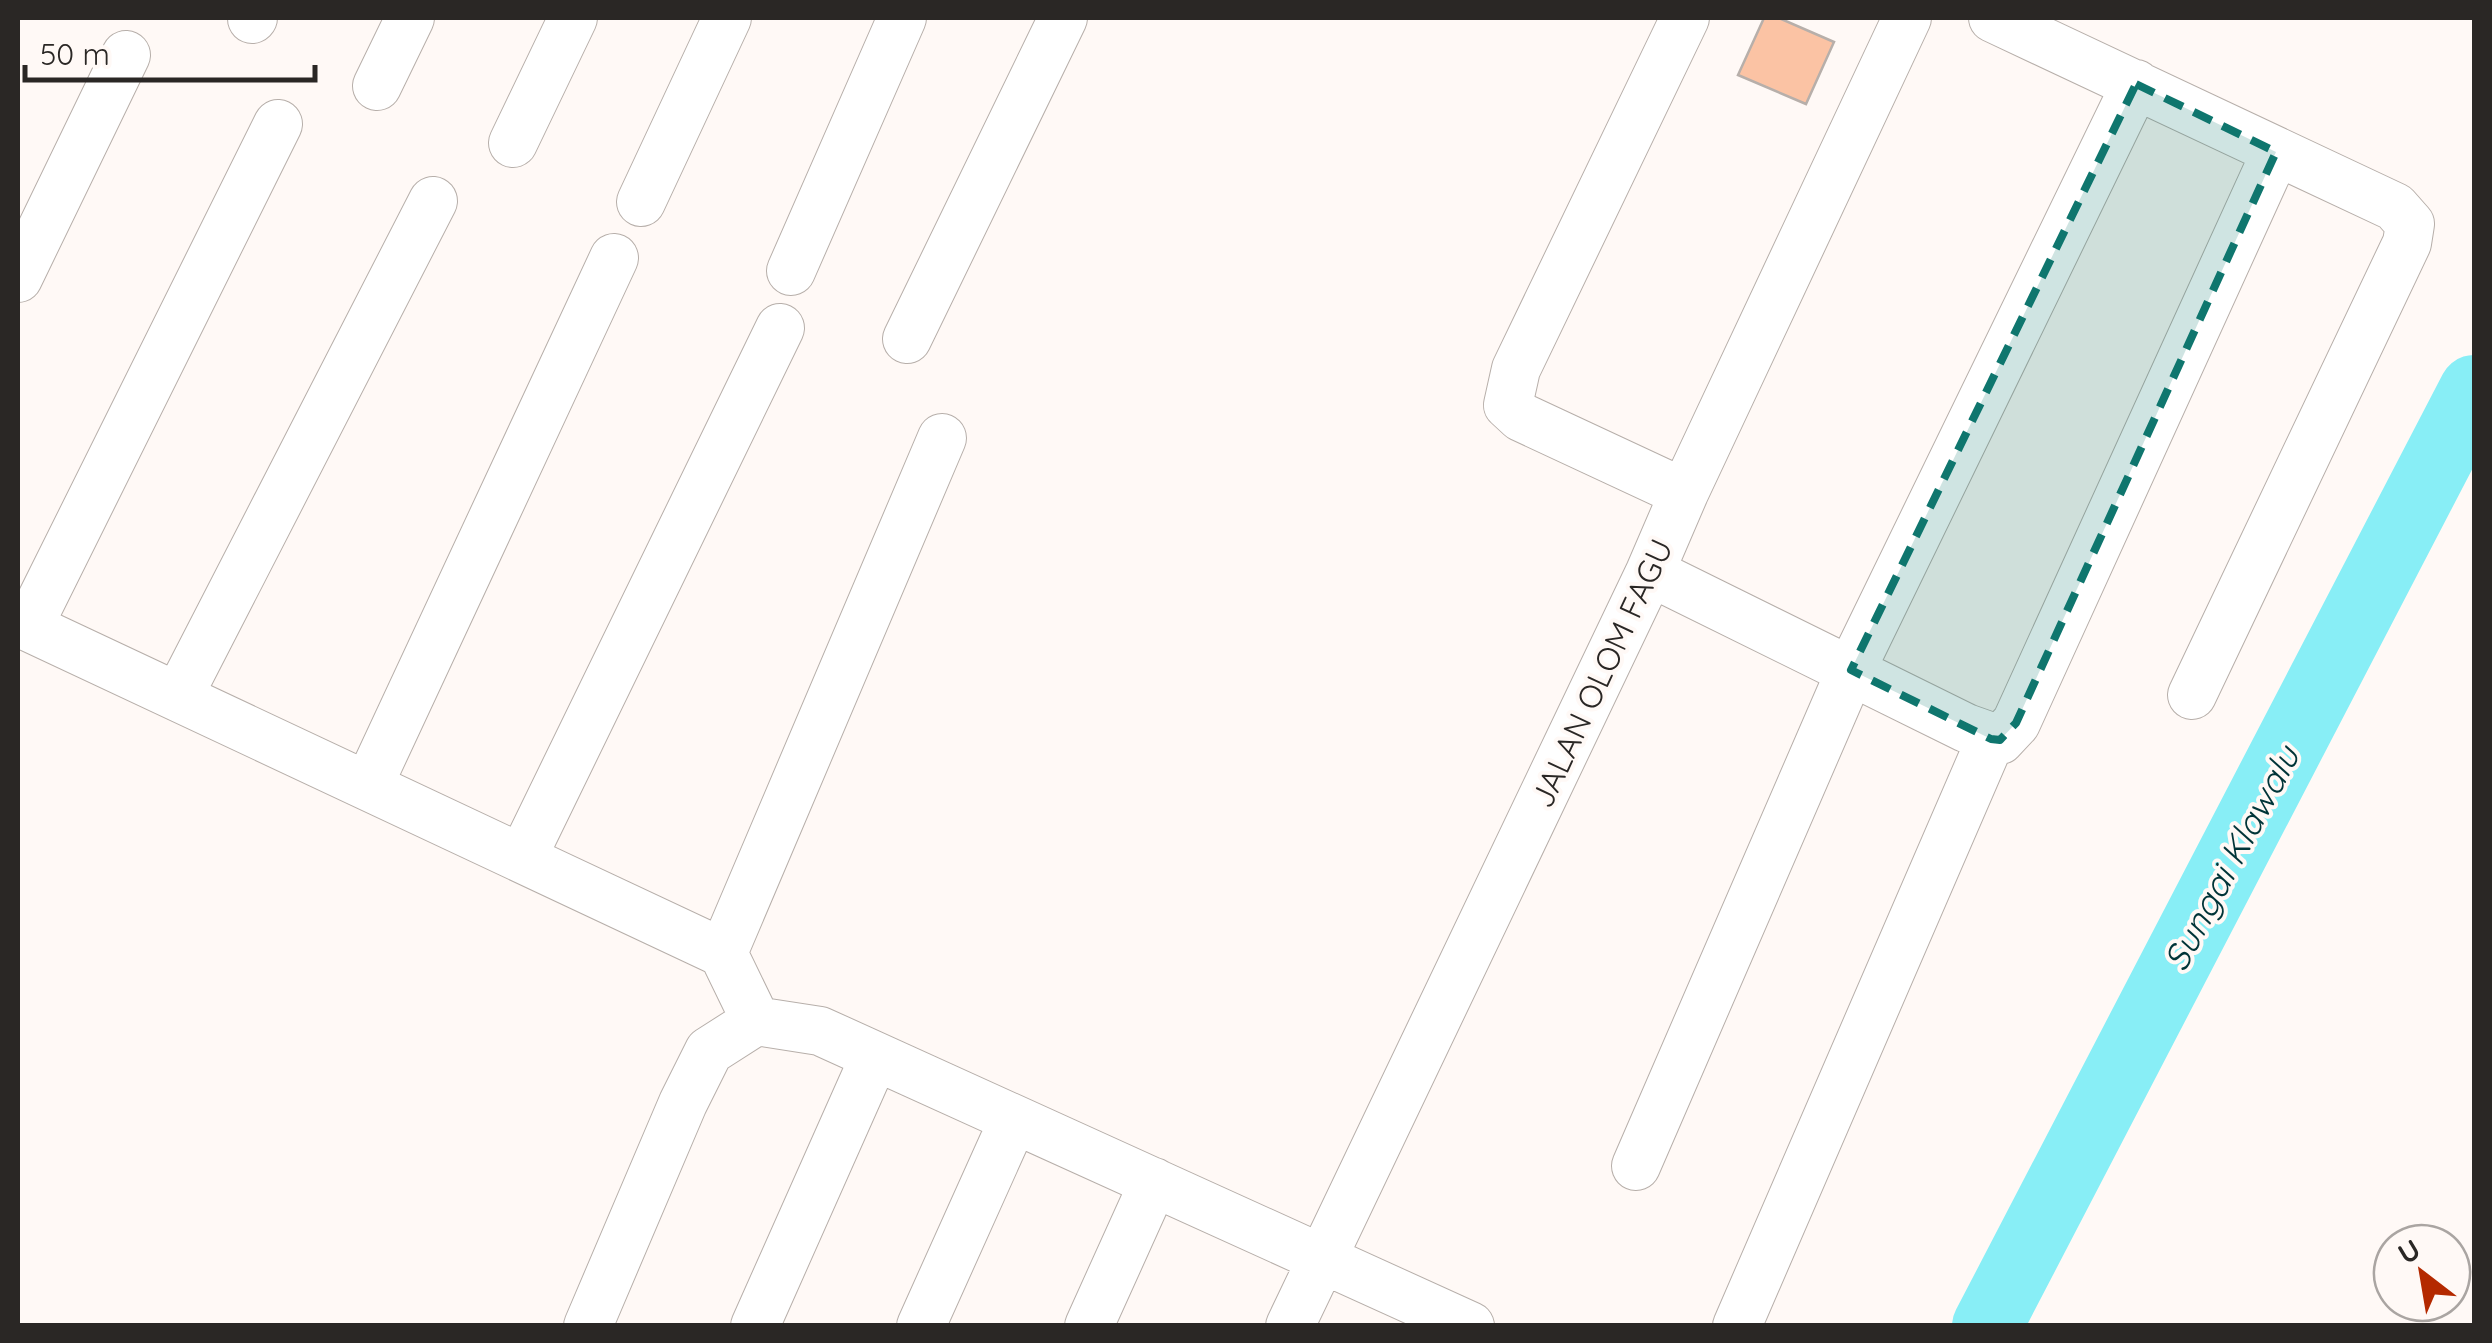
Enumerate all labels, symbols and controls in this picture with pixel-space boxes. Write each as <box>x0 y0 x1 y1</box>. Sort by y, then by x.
scale bar <box>25 20 315 82</box>
text: 50 m <box>40 35 110 73</box>
street label: JALAN OLOM FAGU <box>1521 532 1681 814</box>
water label: Sungai Klawalu <box>2153 736 2310 978</box>
north arrow <box>2372 1223 2472 1323</box>
text: U <box>2391 1231 2426 1271</box>

